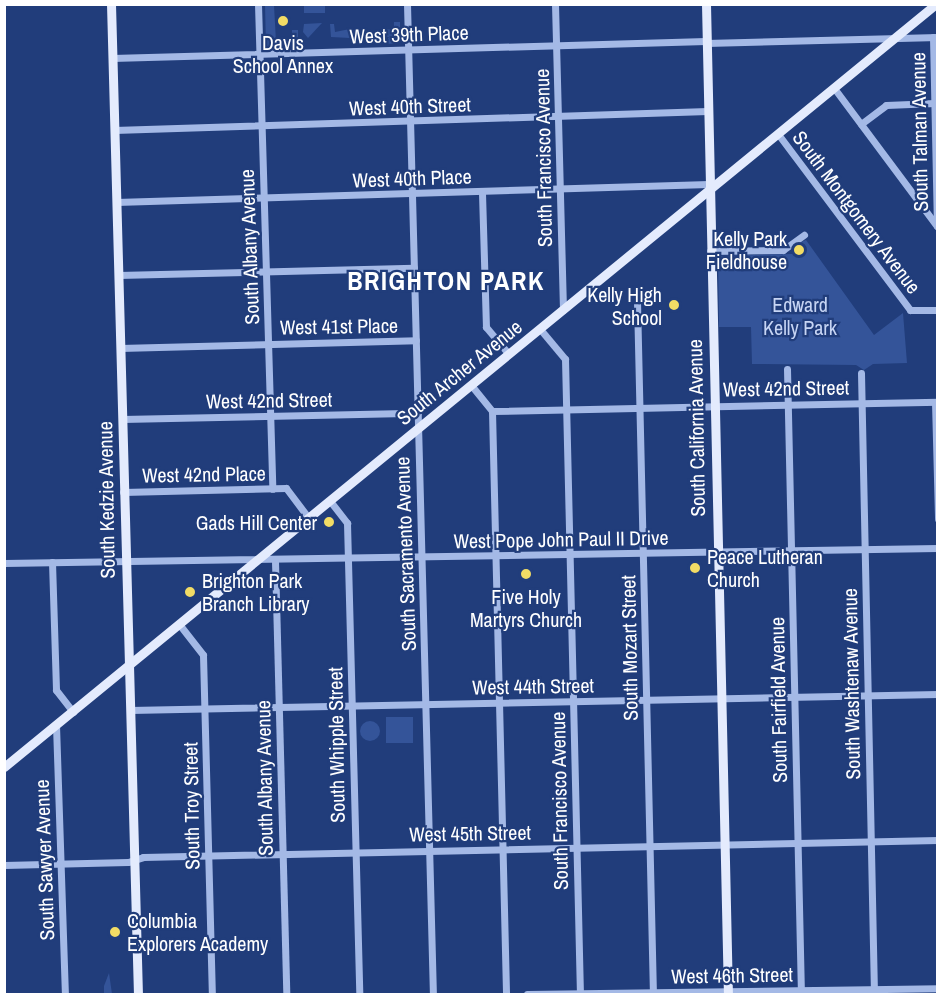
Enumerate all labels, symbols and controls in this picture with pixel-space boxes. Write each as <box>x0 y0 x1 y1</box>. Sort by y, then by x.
marker: Davis School Annex <box>276 14 290 28</box>
street label: West 39th Place <box>349 20 469 48</box>
place label: Davis School Annex <box>232 30 334 77</box>
street label: South Talman Avenue <box>906 52 932 212</box>
street label: South Francisco Avenue <box>529 68 557 248</box>
street label: West 40th Street <box>349 92 471 120</box>
street label: South Montgomery Avenue <box>788 126 926 298</box>
street label: West 40th Place <box>352 164 472 192</box>
street label: South Albany Avenue <box>234 168 264 326</box>
place label: Kelly Park Fieldhouse <box>706 226 787 273</box>
marker: Kelly Park Fieldhouse <box>792 243 806 257</box>
district label: BRIGHTON PARK <box>347 265 545 297</box>
place label: Kelly High School <box>587 282 662 329</box>
park label: Edward Kelly Park <box>763 292 837 339</box>
marker: Kelly High School <box>667 298 681 312</box>
street label: West 41st Place <box>280 313 398 339</box>
street label: South Archer Avenue <box>391 314 527 430</box>
street label: South California Avenue <box>682 339 710 517</box>
street label: West 42nd Street <box>723 375 849 401</box>
street label: West 42nd Street <box>206 387 332 413</box>
street label: South Kedzie Avenue <box>93 421 119 579</box>
street label: South Sacramento Avenue <box>390 456 420 652</box>
street label: West 42nd Place <box>142 461 266 487</box>
place label: Gads Hill Center <box>196 510 317 534</box>
marker: Gads Hill Center <box>322 515 336 529</box>
street label: West Pope John Paul II Drive <box>453 525 669 553</box>
place label: Peace Lutheran Church <box>707 544 823 591</box>
marker: Peace Lutheran Church <box>688 561 702 575</box>
marker: Five Holy Martyrs Church <box>519 567 533 581</box>
place label: Brighton Park Branch Library <box>202 568 310 615</box>
street label: South Mozart Street <box>616 575 642 721</box>
place label: Five Holy Martyrs Church <box>470 584 582 631</box>
marker: Brighton Park Branch Library <box>183 585 197 599</box>
street label: South Washtenaw Avenue <box>837 588 865 780</box>
street label: South Fairfield Avenue <box>765 616 791 784</box>
street label: South Whipple Street <box>323 667 349 823</box>
street label: West 44th Street <box>472 673 594 699</box>
street label: South Albany Avenue <box>251 699 277 857</box>
street label: South Francisco Avenue <box>545 711 573 891</box>
street label: South Troy Street <box>178 742 204 870</box>
street label: South Sawyer Avenue <box>29 779 59 941</box>
street label: West 45th Street <box>409 820 531 846</box>
place label: Columbia Explorers Academy <box>127 909 269 956</box>
marker: Columbia Explorers Academy <box>108 925 122 939</box>
street label: West 46th Street <box>671 962 793 988</box>

